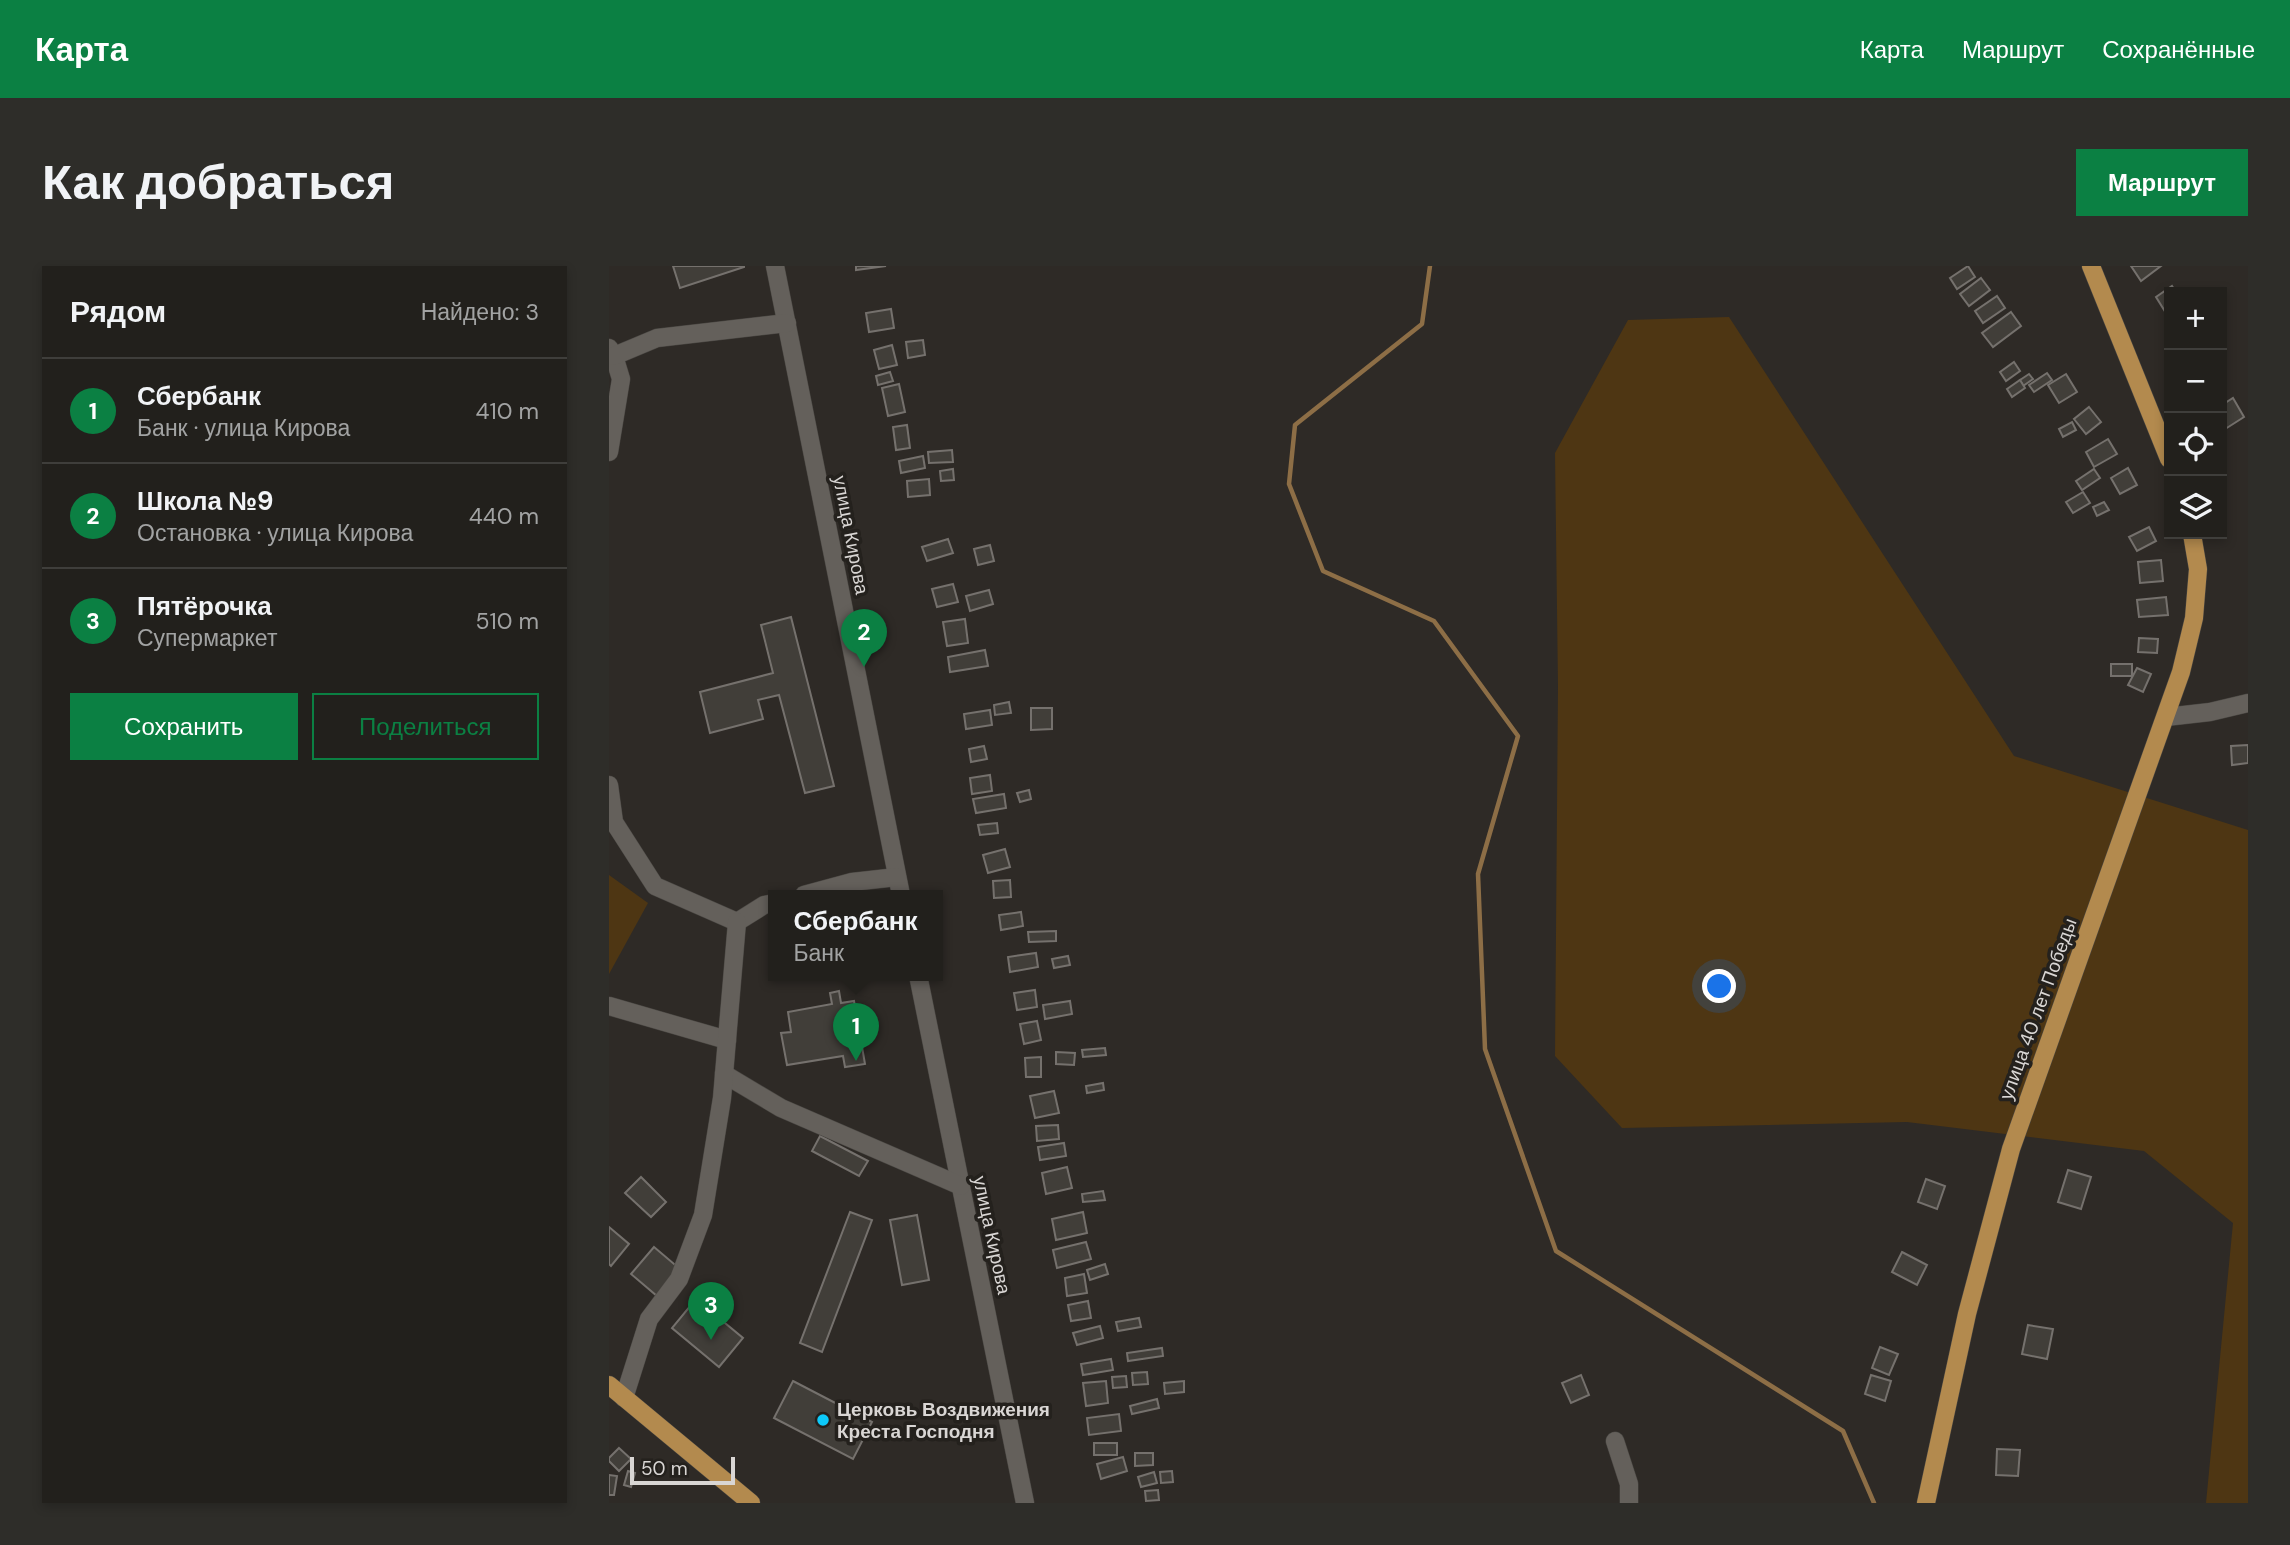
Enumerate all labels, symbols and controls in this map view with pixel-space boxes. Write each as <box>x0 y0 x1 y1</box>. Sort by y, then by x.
text: Карта <box>35 28 128 71</box>
text: Карта <box>1860 34 1924 65</box>
text: Маршрут <box>1962 34 2064 65</box>
text: Сохранённые <box>2102 34 2255 65</box>
button: Маршрут <box>2076 149 2248 216</box>
text: Как добраться <box>42 150 394 214</box>
map controls <box>2164 287 2227 539</box>
button: + <box>2164 287 2227 350</box>
text: Рядом <box>70 292 166 331</box>
text: Найдено: 3 <box>421 297 539 327</box>
button: − <box>2164 350 2227 413</box>
text: Сбербанк <box>137 379 261 413</box>
text: 1 <box>89 396 97 426</box>
text: 410 m <box>476 396 539 426</box>
text: Банк · улица Кирова <box>137 413 350 443</box>
button: locate <box>2164 413 2227 476</box>
street label: улица Кирова <box>827 473 875 597</box>
button: layers <box>2164 476 2227 539</box>
text: Школа №9 <box>137 484 274 518</box>
text: 2 <box>86 501 100 531</box>
text: 440 m <box>469 501 539 531</box>
text: Остановка · улица Кирова <box>137 518 413 548</box>
text: Пятёрочка <box>137 589 272 623</box>
text: 3 <box>86 606 100 636</box>
text: 510 m <box>475 606 539 636</box>
pin: 2 <box>841 609 887 667</box>
text: Супермаркет <box>137 623 277 653</box>
button: Сохранить <box>70 693 298 760</box>
button: Поделиться <box>312 693 539 760</box>
popup <box>768 890 943 981</box>
text: Сбербанк <box>793 904 918 938</box>
street label: улица 40 лет Победы <box>1994 915 2082 1103</box>
text: Банк <box>793 938 844 968</box>
your location <box>1702 969 1736 1003</box>
pin: 1 <box>833 1003 879 1061</box>
street label: улица Кирова <box>967 1173 1017 1297</box>
pin: 3 <box>688 1282 734 1340</box>
place label: Церковь Воздвижения Креста Господня <box>837 1397 1050 1444</box>
marker: Церковь Воздвижения Креста Господня <box>815 1412 831 1428</box>
scale bar <box>630 1454 735 1486</box>
text: 50 m <box>641 1456 688 1481</box>

